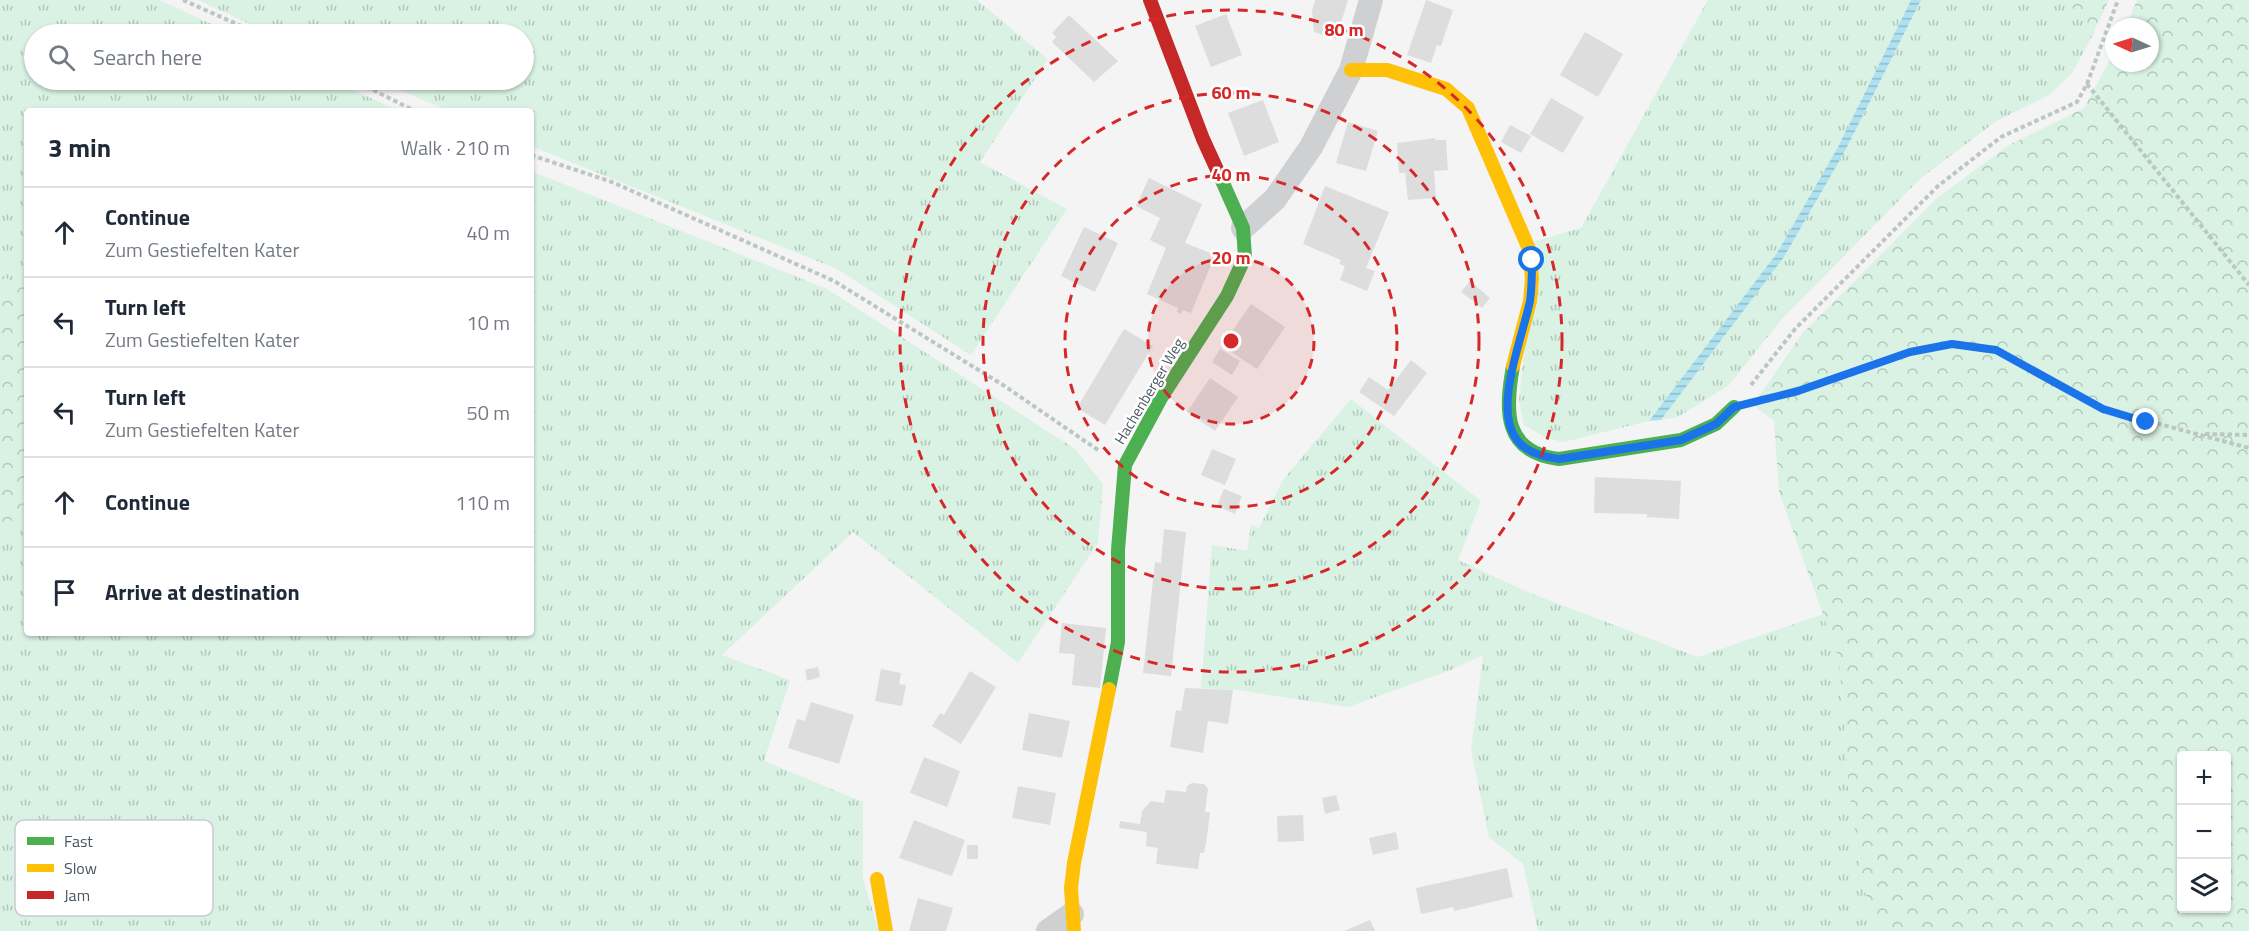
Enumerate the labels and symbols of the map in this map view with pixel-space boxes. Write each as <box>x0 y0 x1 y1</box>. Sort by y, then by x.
text: 80 m <box>1324 16 1364 43</box>
north arrow <box>2105 18 2159 72</box>
text: 60 m <box>1211 79 1251 106</box>
text: 40 m <box>1211 161 1251 188</box>
text: 20 m <box>1211 244 1251 271</box>
route start <box>1518 246 1544 272</box>
centre of rings <box>1221 331 1241 351</box>
street label: Hachenberger Weg <box>1108 333 1190 449</box>
route end <box>2132 408 2158 434</box>
legend <box>15 820 213 916</box>
text: Fast <box>64 829 93 853</box>
text: Slow <box>64 856 97 880</box>
text: Jam <box>64 883 90 907</box>

